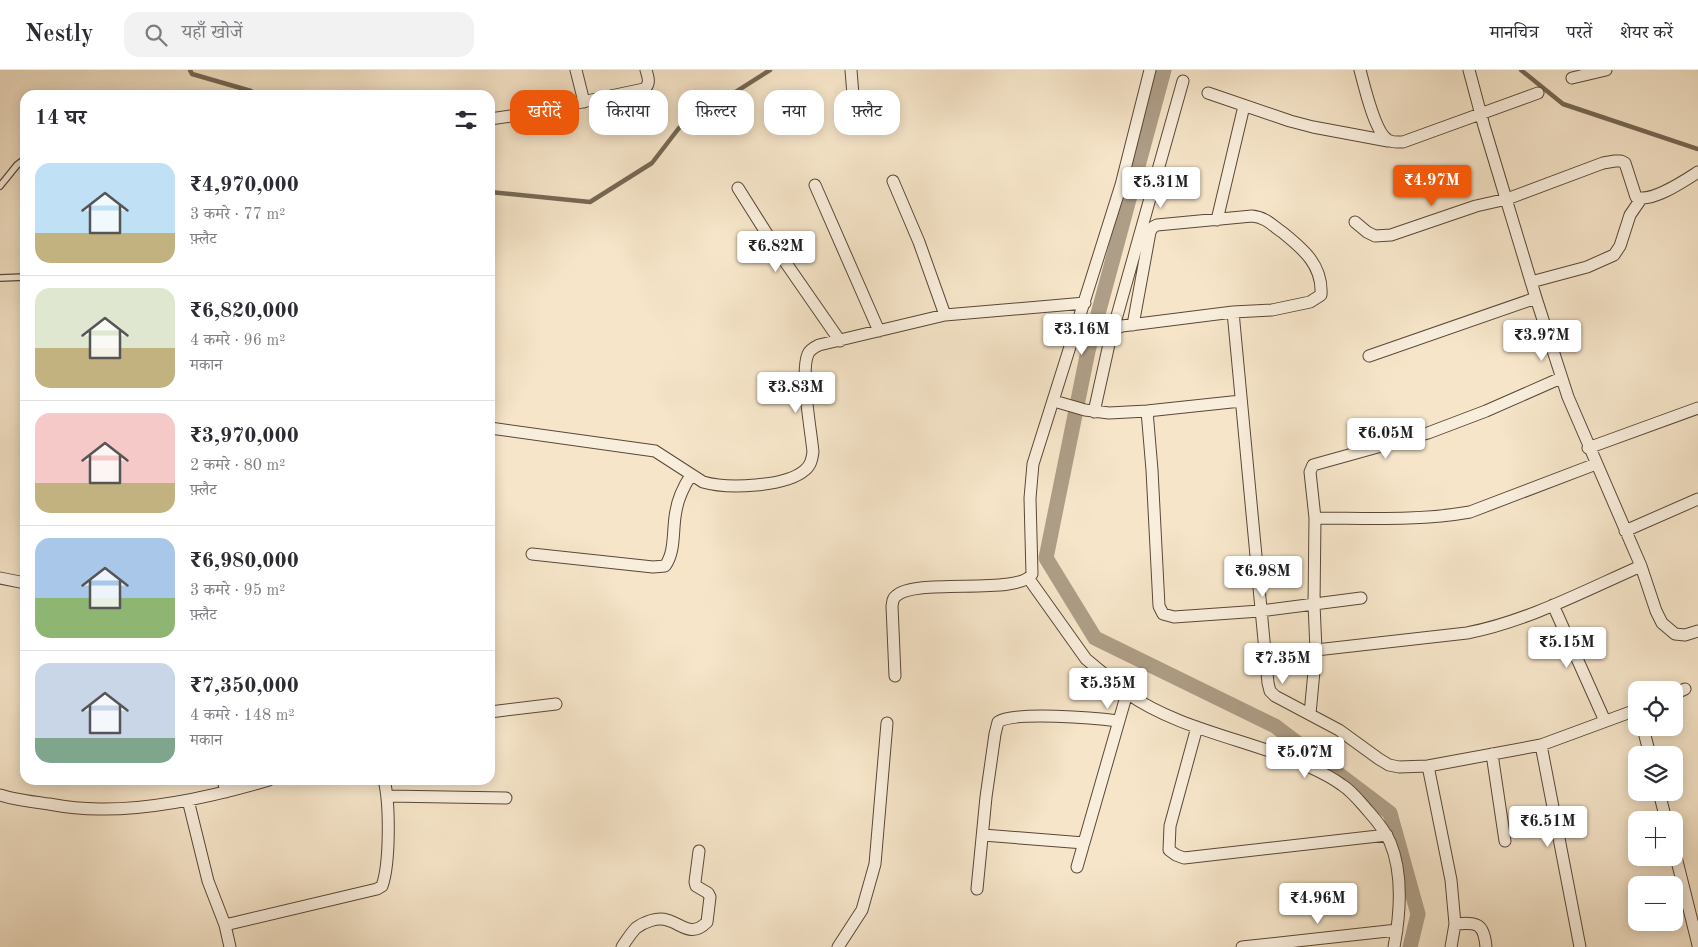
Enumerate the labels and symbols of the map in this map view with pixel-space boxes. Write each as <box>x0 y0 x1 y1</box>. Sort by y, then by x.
pin: ₹4.97M <box>1391 164 1473 207</box>
pin: ₹5.31M <box>1120 166 1202 209</box>
pin: ₹6.82M <box>735 230 817 273</box>
pin: ₹3.16M <box>1041 314 1123 356</box>
pin: ₹3.97M <box>1501 320 1583 362</box>
pin: ₹3.83M <box>755 372 837 414</box>
pin: ₹6.05M <box>1345 418 1427 460</box>
pin: ₹6.98M <box>1222 556 1304 598</box>
pin: ₹5.15M <box>1526 626 1608 669</box>
pin: ₹7.35M <box>1242 642 1324 685</box>
pin: ₹5.35M <box>1067 668 1149 710</box>
pin: ₹5.07M <box>1264 736 1346 779</box>
pin: ₹6.51M <box>1507 806 1589 848</box>
pin: ₹4.96M <box>1277 882 1359 925</box>

